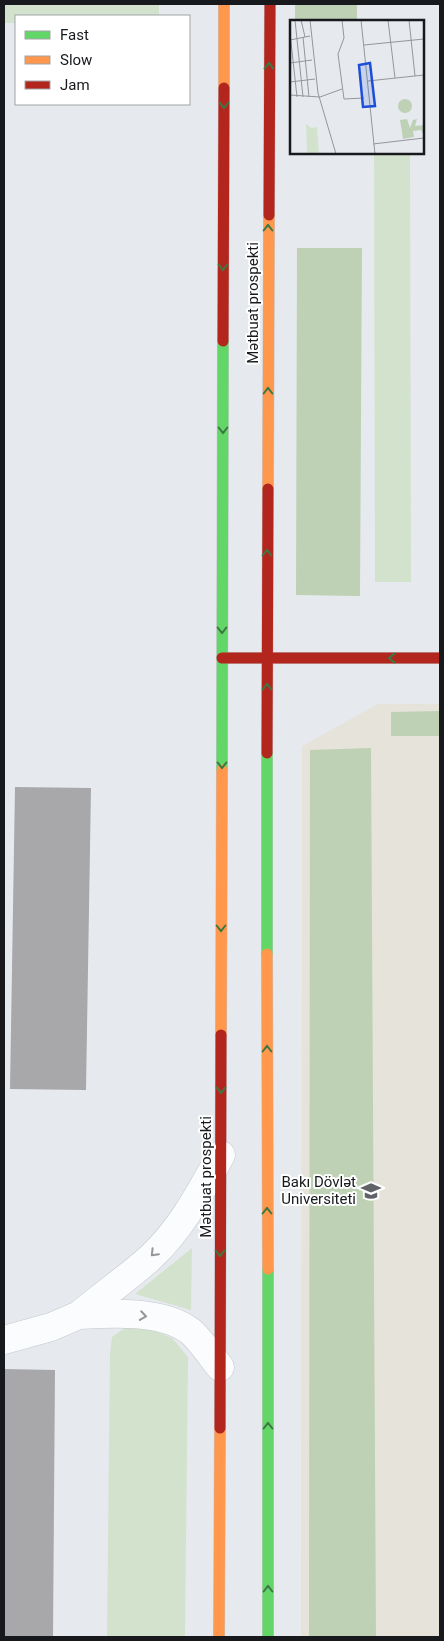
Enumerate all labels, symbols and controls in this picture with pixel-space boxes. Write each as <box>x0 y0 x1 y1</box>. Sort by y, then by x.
legend <box>15 15 190 105</box>
inset map <box>290 20 424 154</box>
text: Fast <box>60 26 89 44</box>
text: Slow <box>60 51 92 69</box>
one-way arrow <box>264 62 274 70</box>
text: Jam <box>60 76 90 94</box>
one-way arrow <box>219 102 229 109</box>
one-way arrow <box>263 224 273 232</box>
street label: Mətbuat prospekti <box>244 242 262 364</box>
one-way arrow <box>218 264 228 272</box>
one-way arrow <box>263 387 273 394</box>
one-way arrow <box>218 426 228 434</box>
one-way arrow <box>262 549 272 557</box>
one-way arrow <box>217 626 227 634</box>
one-way arrow <box>387 653 395 663</box>
one-way arrow <box>262 683 272 691</box>
one-way arrow <box>217 762 227 769</box>
one-way arrow <box>216 924 226 932</box>
one-way arrow <box>262 1044 272 1052</box>
one-way arrow <box>216 1086 226 1094</box>
street label: Mətbuat prospekti <box>197 1116 215 1238</box>
place label: Bakı Dövlət Universiteti <box>281 1173 356 1208</box>
school or university icon: Bakı Dövlət Universiteti <box>360 1180 382 1202</box>
one-way arrow <box>262 1207 272 1214</box>
one-way arrow <box>151 1247 160 1256</box>
one-way arrow <box>215 1249 225 1257</box>
one-way arrow <box>139 1310 148 1320</box>
one-way arrow <box>263 1422 273 1430</box>
one-way arrow <box>263 1584 273 1592</box>

